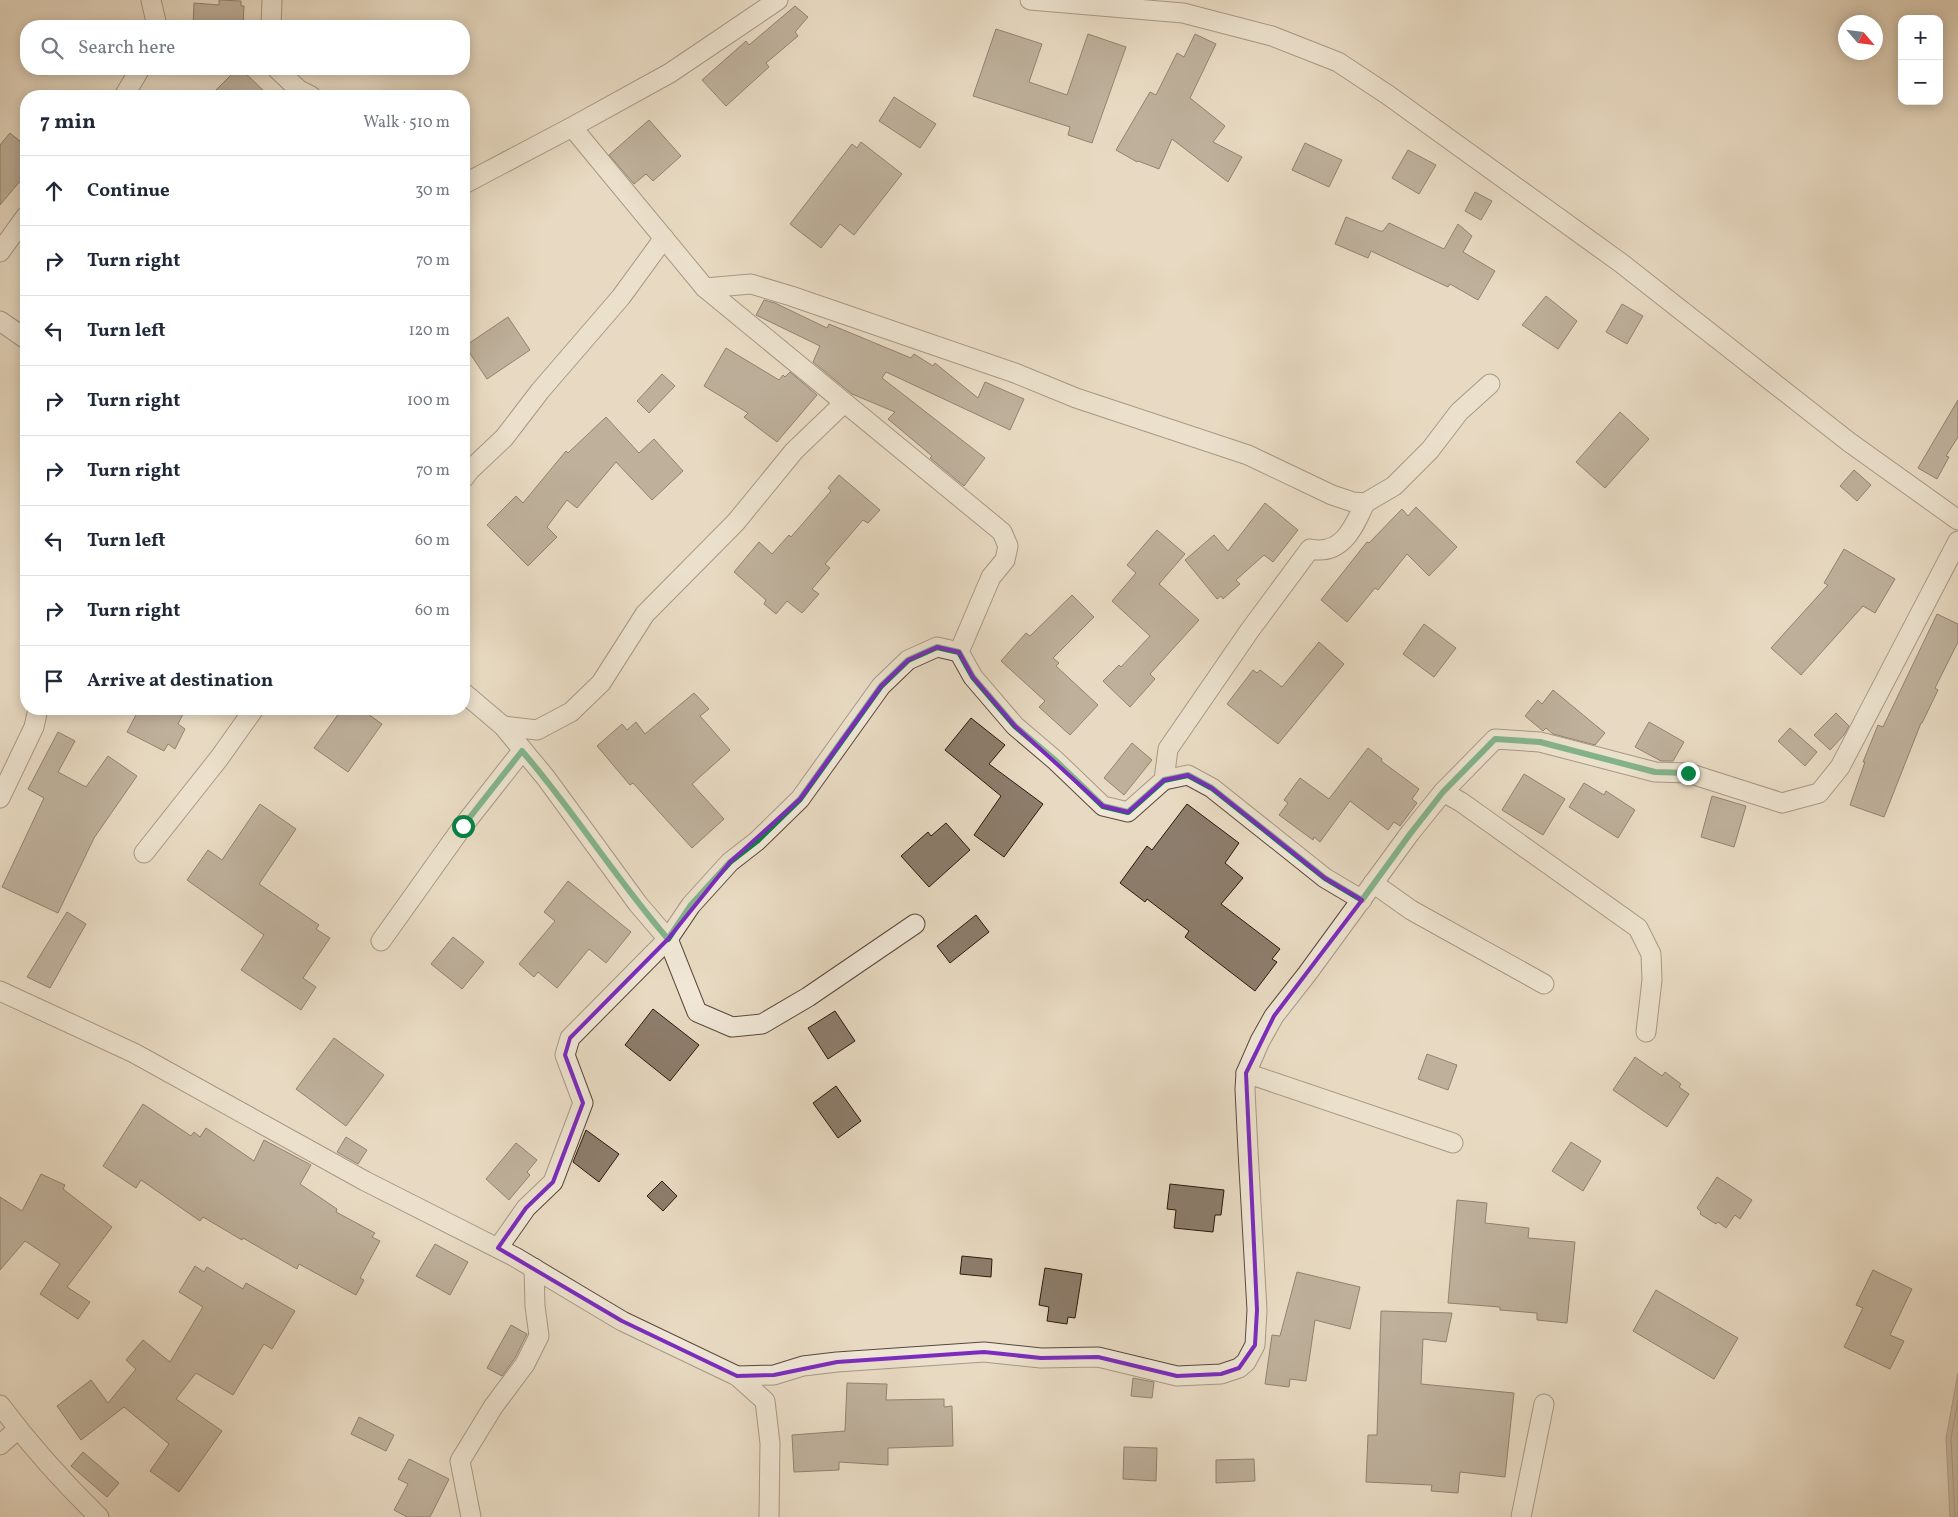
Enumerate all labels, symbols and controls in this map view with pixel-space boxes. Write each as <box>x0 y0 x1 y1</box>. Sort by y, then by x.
north arrow <box>1838 15 1883 60</box>
map controls <box>1898 15 1943 105</box>
button: + <box>1898 15 1943 60</box>
search box <box>20 20 470 75</box>
icon: search <box>38 34 66 62</box>
text: Search here <box>78 35 175 61</box>
button: − <box>1898 60 1943 105</box>
text: 7 min <box>40 108 96 137</box>
text: Walk · 510 m <box>363 112 450 134</box>
icon: ahead <box>40 177 68 205</box>
text: Continue <box>87 178 170 204</box>
text: 30 m <box>415 180 450 202</box>
icon: right <box>40 247 68 275</box>
text: Turn right <box>87 248 180 274</box>
text: 70 m <box>416 250 450 272</box>
icon: left <box>40 317 68 345</box>
text: Turn left <box>87 318 166 344</box>
text: 120 m <box>408 320 450 342</box>
icon: right <box>40 387 68 415</box>
text: Turn right <box>87 388 180 414</box>
text: 100 m <box>407 390 450 412</box>
icon: right <box>40 457 68 485</box>
text: Turn right <box>87 458 180 484</box>
text: 70 m <box>416 460 450 482</box>
icon: left <box>40 527 68 555</box>
text: Turn left <box>87 528 166 554</box>
text: 60 m <box>415 530 450 552</box>
icon: right <box>40 597 68 625</box>
text: Turn right <box>87 598 180 624</box>
text: 60 m <box>415 600 450 622</box>
icon: arrive <box>40 667 68 695</box>
text: Arrive at destination <box>87 668 273 694</box>
route end <box>1677 762 1700 785</box>
route start <box>452 815 475 838</box>

